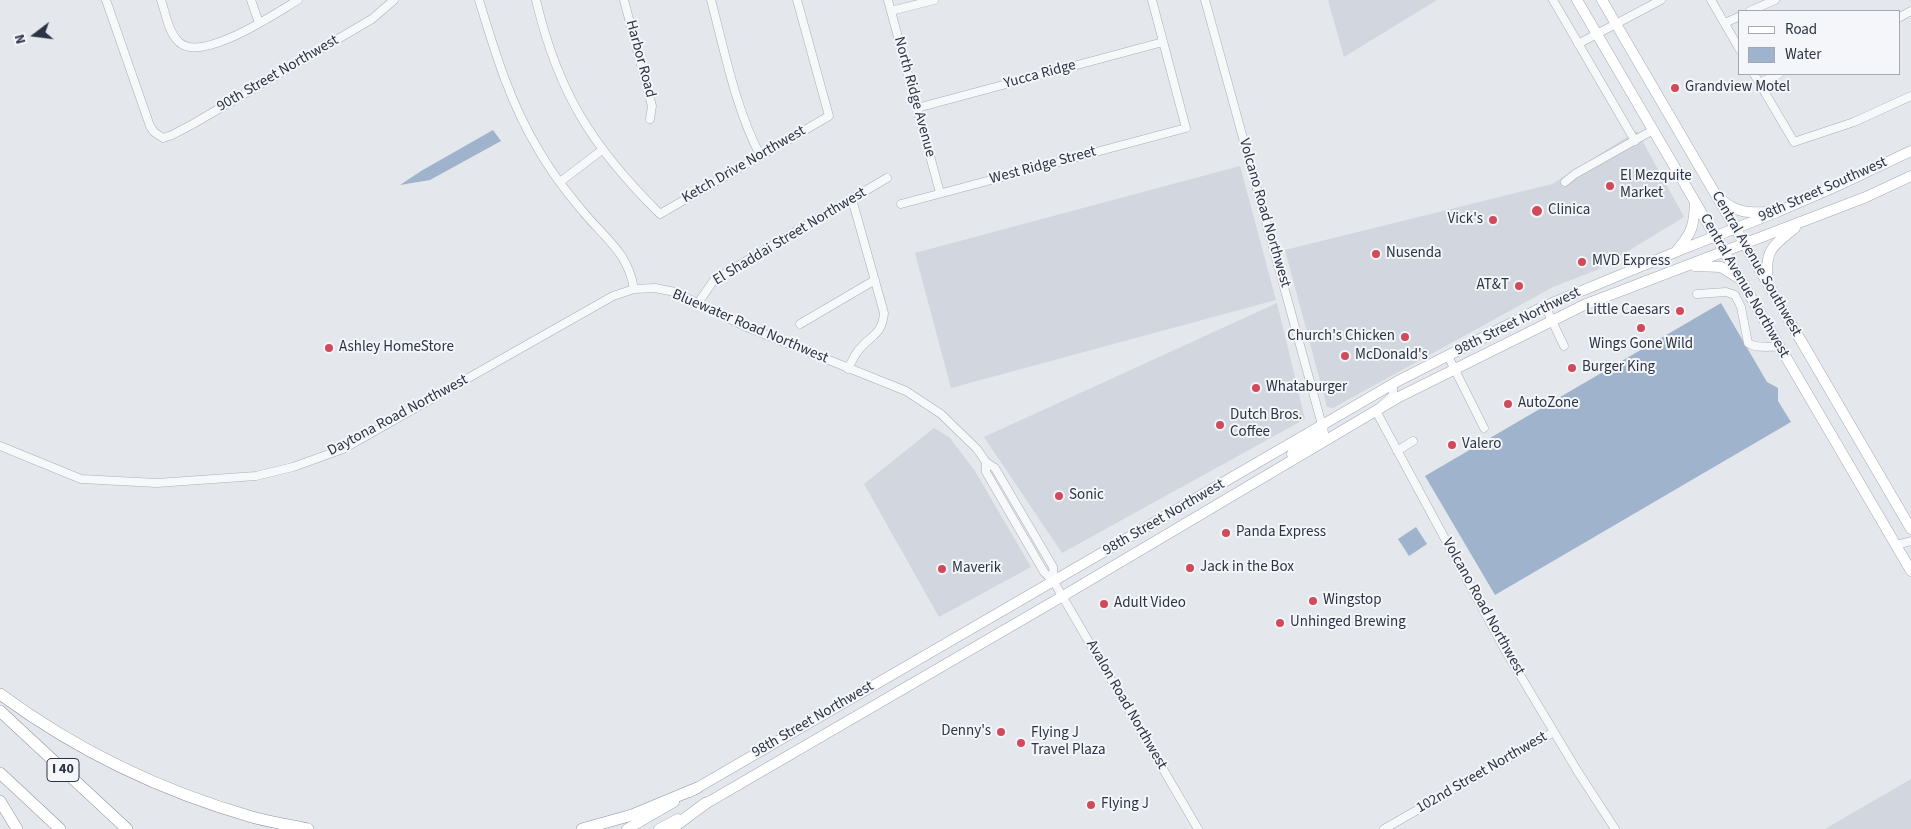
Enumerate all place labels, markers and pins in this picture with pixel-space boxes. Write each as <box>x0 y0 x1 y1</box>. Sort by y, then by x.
place label: Grandview Motel <box>1685 79 1790 97</box>
marker: Grandview Motel <box>1669 82 1681 94</box>
place label: El Mezquite Market <box>1620 168 1692 203</box>
marker: El Mezquite Market <box>1604 180 1616 192</box>
place label: Clinica <box>1548 202 1590 220</box>
marker: Clinica <box>1530 204 1544 218</box>
place label: Vick's <box>1448 211 1483 229</box>
marker: Vick's <box>1487 214 1499 226</box>
place label: Nusenda <box>1386 245 1442 263</box>
marker: Nusenda <box>1370 248 1382 260</box>
place label: MVD Express <box>1592 253 1670 271</box>
marker: MVD Express <box>1576 256 1588 268</box>
place label: AT&T <box>1476 277 1509 295</box>
marker: AT&T <box>1513 280 1525 292</box>
place label: Little Caesars <box>1586 302 1670 320</box>
marker: Little Caesars <box>1674 305 1686 317</box>
marker: Wings Gone Wild <box>1635 322 1647 334</box>
place label: Church's Chicken <box>1287 328 1395 346</box>
marker: Church's Chicken <box>1399 331 1411 343</box>
place label: Wings Gone Wild <box>1589 336 1693 354</box>
place label: Ashley HomeStore <box>339 339 454 357</box>
marker: Ashley HomeStore <box>323 342 335 354</box>
place label: McDonald's <box>1355 347 1428 365</box>
marker: McDonald's <box>1339 350 1351 362</box>
place label: Burger King <box>1582 359 1655 377</box>
marker: Burger King <box>1566 362 1578 374</box>
place label: Whataburger <box>1266 379 1347 397</box>
marker: Whataburger <box>1250 382 1262 394</box>
place label: AutoZone <box>1518 395 1579 413</box>
marker: AutoZone <box>1502 398 1514 410</box>
place label: Dutch Bros. Coffee <box>1230 407 1302 442</box>
marker: Dutch Bros. Coffee <box>1214 419 1226 431</box>
place label: Valero <box>1462 436 1501 454</box>
marker: Valero <box>1446 439 1458 451</box>
place label: Sonic <box>1069 487 1104 505</box>
marker: Sonic <box>1053 490 1065 502</box>
place label: Panda Express <box>1236 524 1326 542</box>
marker: Panda Express <box>1220 527 1232 539</box>
place label: Jack in the Box <box>1200 559 1294 577</box>
place label: Maverik <box>952 560 1001 578</box>
marker: Jack in the Box <box>1184 562 1196 574</box>
marker: Maverik <box>936 563 948 575</box>
place label: Wingstop <box>1323 592 1382 610</box>
place label: Adult Video <box>1114 595 1186 613</box>
marker: Wingstop <box>1307 595 1319 607</box>
marker: Adult Video <box>1098 598 1110 610</box>
place label: Unhinged Brewing <box>1290 614 1406 632</box>
marker: Unhinged Brewing <box>1274 617 1286 629</box>
place label: Denny's <box>941 723 991 741</box>
place label: Flying J Travel Plaza <box>1031 725 1105 760</box>
marker: Denny's <box>995 726 1007 738</box>
marker: Flying J Travel Plaza <box>1015 737 1027 749</box>
place label: Flying J <box>1101 796 1149 814</box>
marker: Flying J <box>1085 799 1097 811</box>

